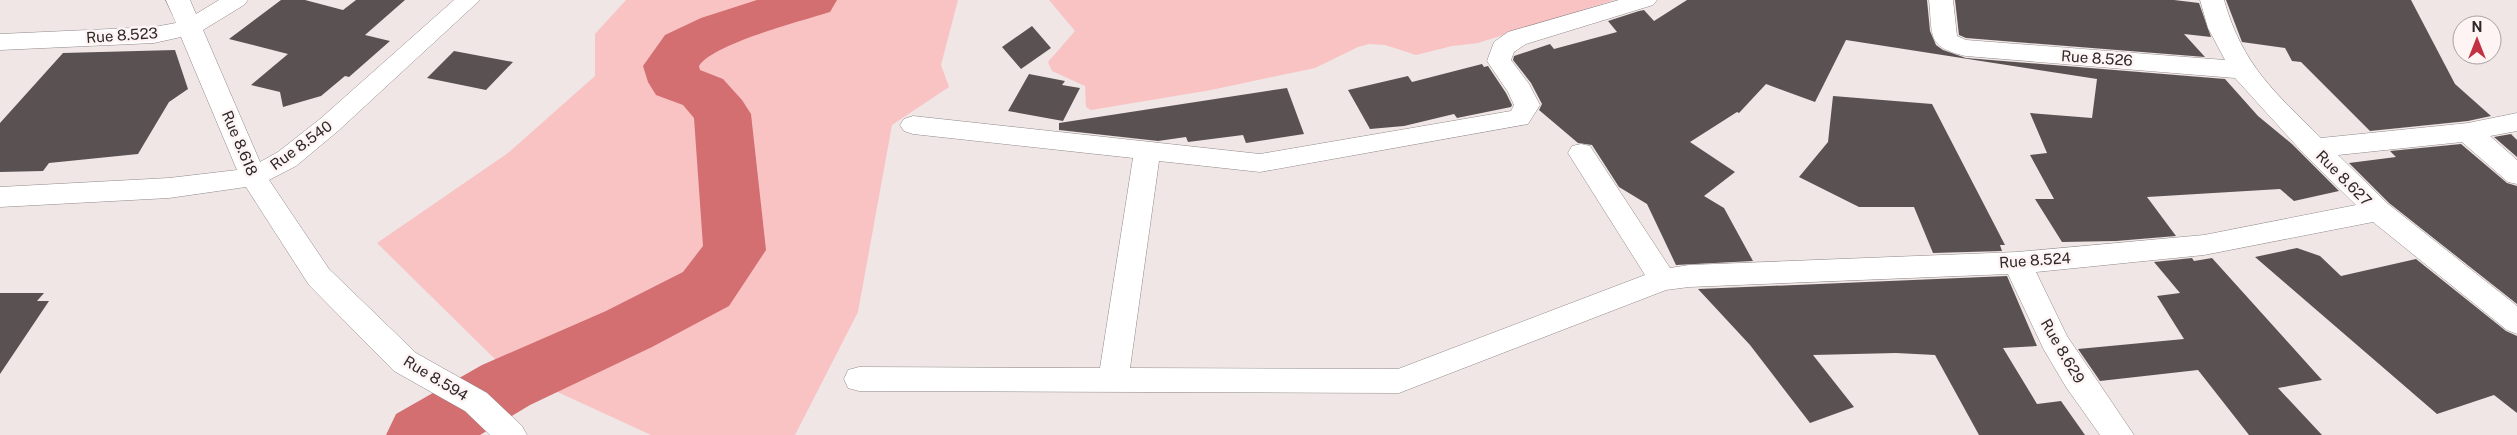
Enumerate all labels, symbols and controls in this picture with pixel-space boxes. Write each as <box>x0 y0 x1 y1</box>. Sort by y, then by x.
north arrow <box>2452 15 2502 65</box>
text: N <box>2472 19 2482 35</box>
street label: Rue 8.523 <box>86 24 158 46</box>
street label: Rue 8.526 <box>2061 47 2133 69</box>
street label: Rue 8.618 <box>219 108 261 178</box>
street label: Rue 8.540 <box>267 117 335 173</box>
street label: Rue 8.627 <box>2313 147 2375 209</box>
street label: Rue 8.524 <box>1999 249 2071 271</box>
street label: Rue 8.629 <box>2038 316 2088 386</box>
street label: Rue 8.594 <box>401 352 471 404</box>

